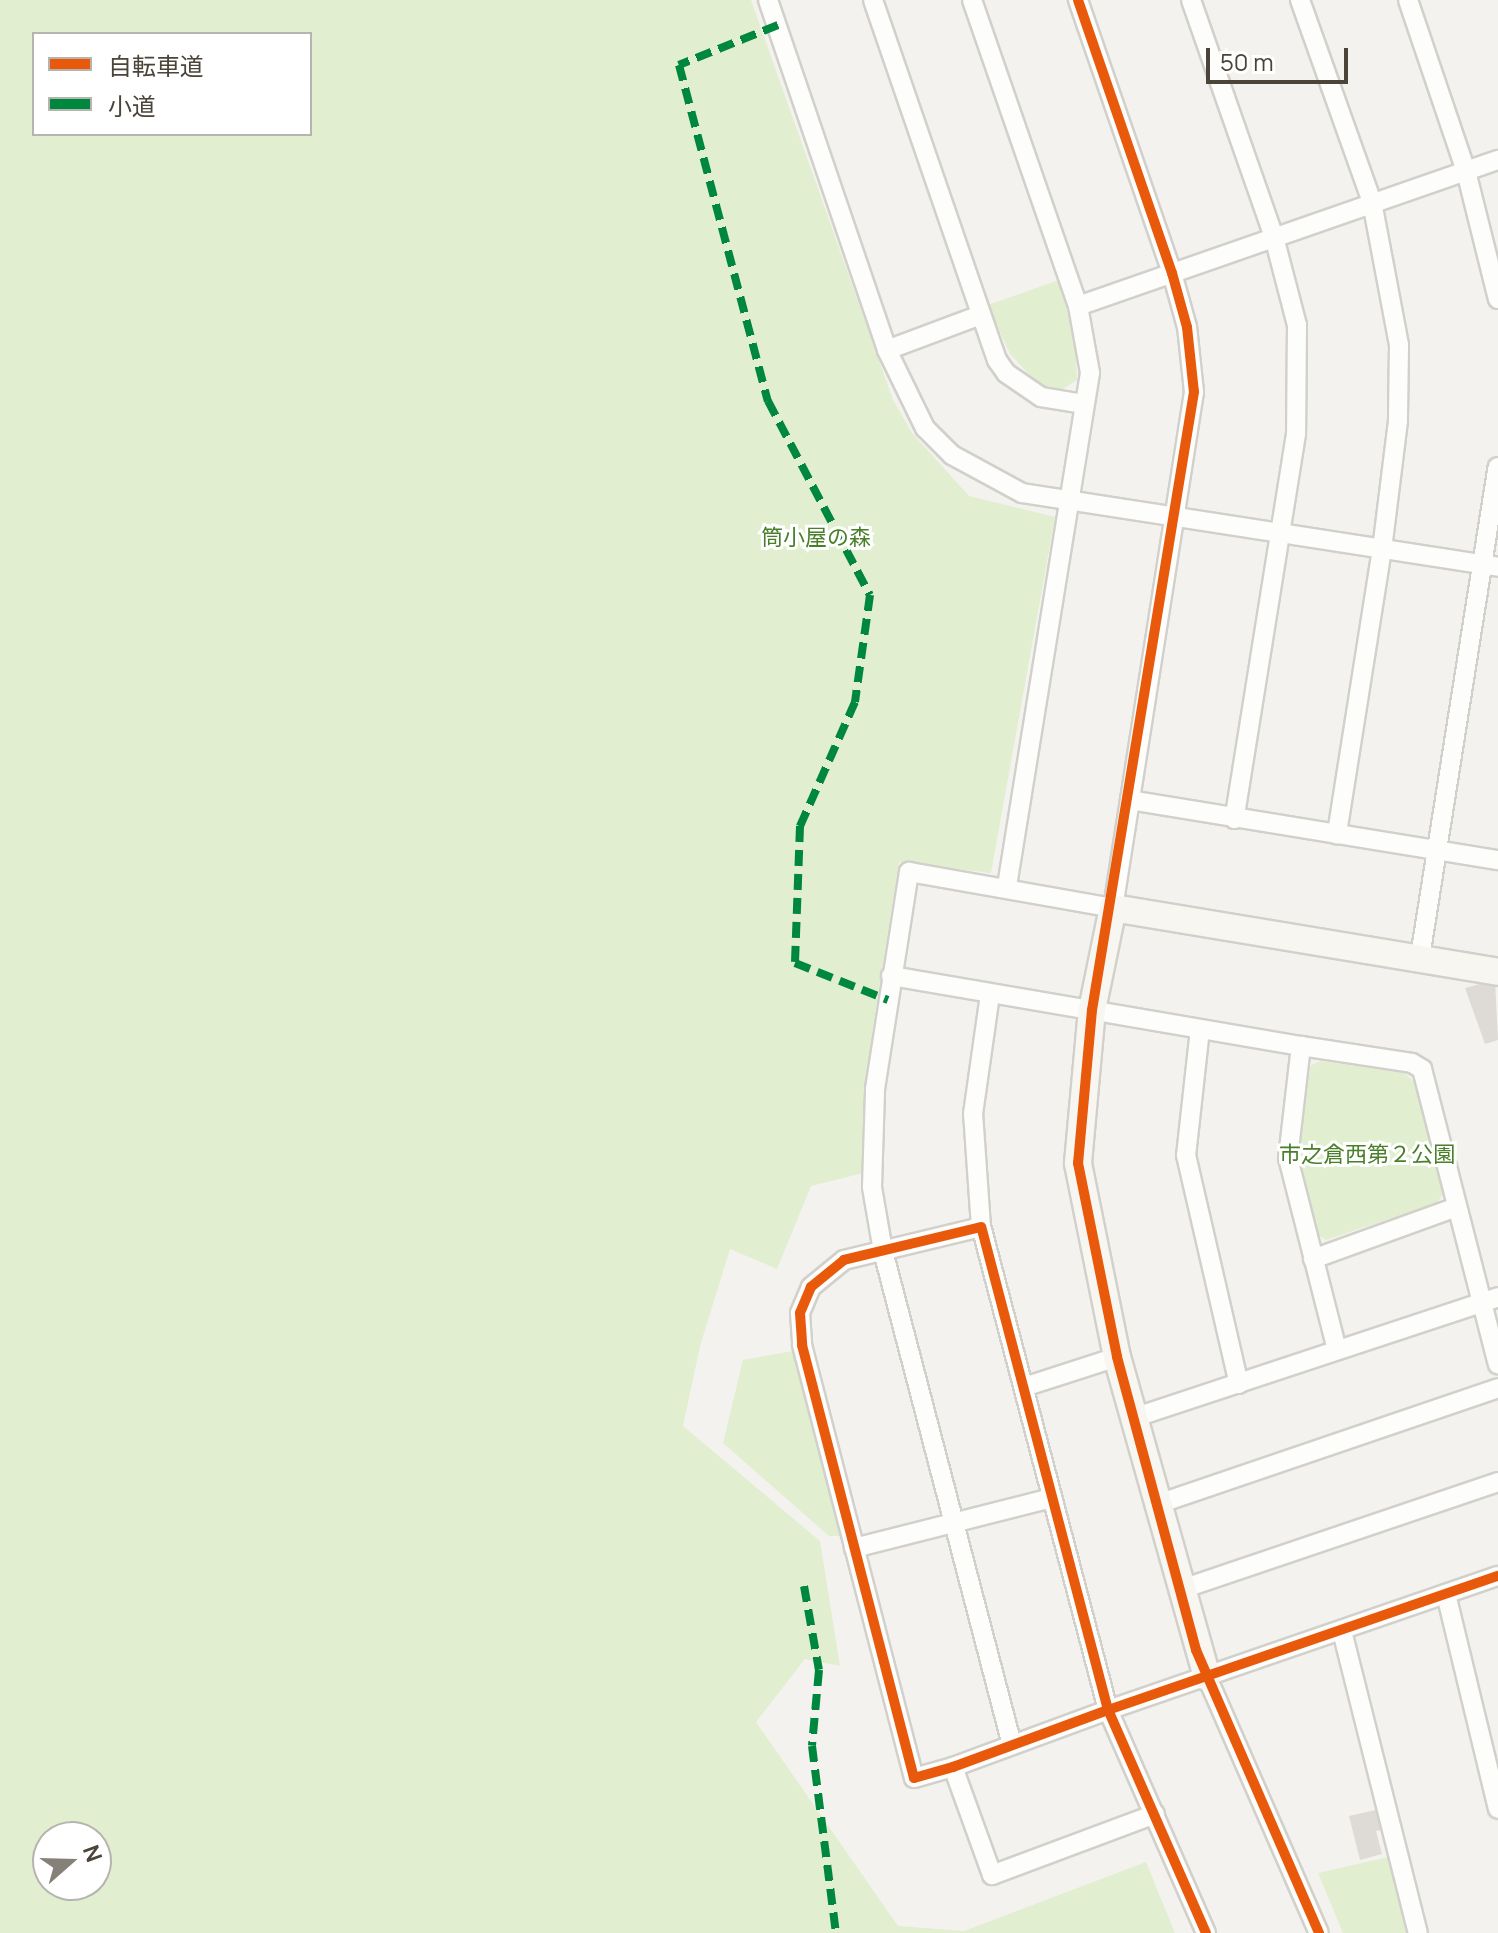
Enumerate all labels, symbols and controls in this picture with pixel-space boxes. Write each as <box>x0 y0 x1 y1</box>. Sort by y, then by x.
legend <box>32 32 312 136</box>
scale bar <box>1210 32 1352 82</box>
text: 50 m <box>1220 45 1274 78</box>
text: 自転車道 <box>108 49 204 82</box>
text: 小道 <box>108 89 156 122</box>
park label: 筒小屋の森 <box>761 525 871 551</box>
park label: 市之倉西第２公園 <box>1279 1142 1455 1168</box>
north arrow <box>32 1821 112 1901</box>
text: N <box>76 1841 109 1866</box>

